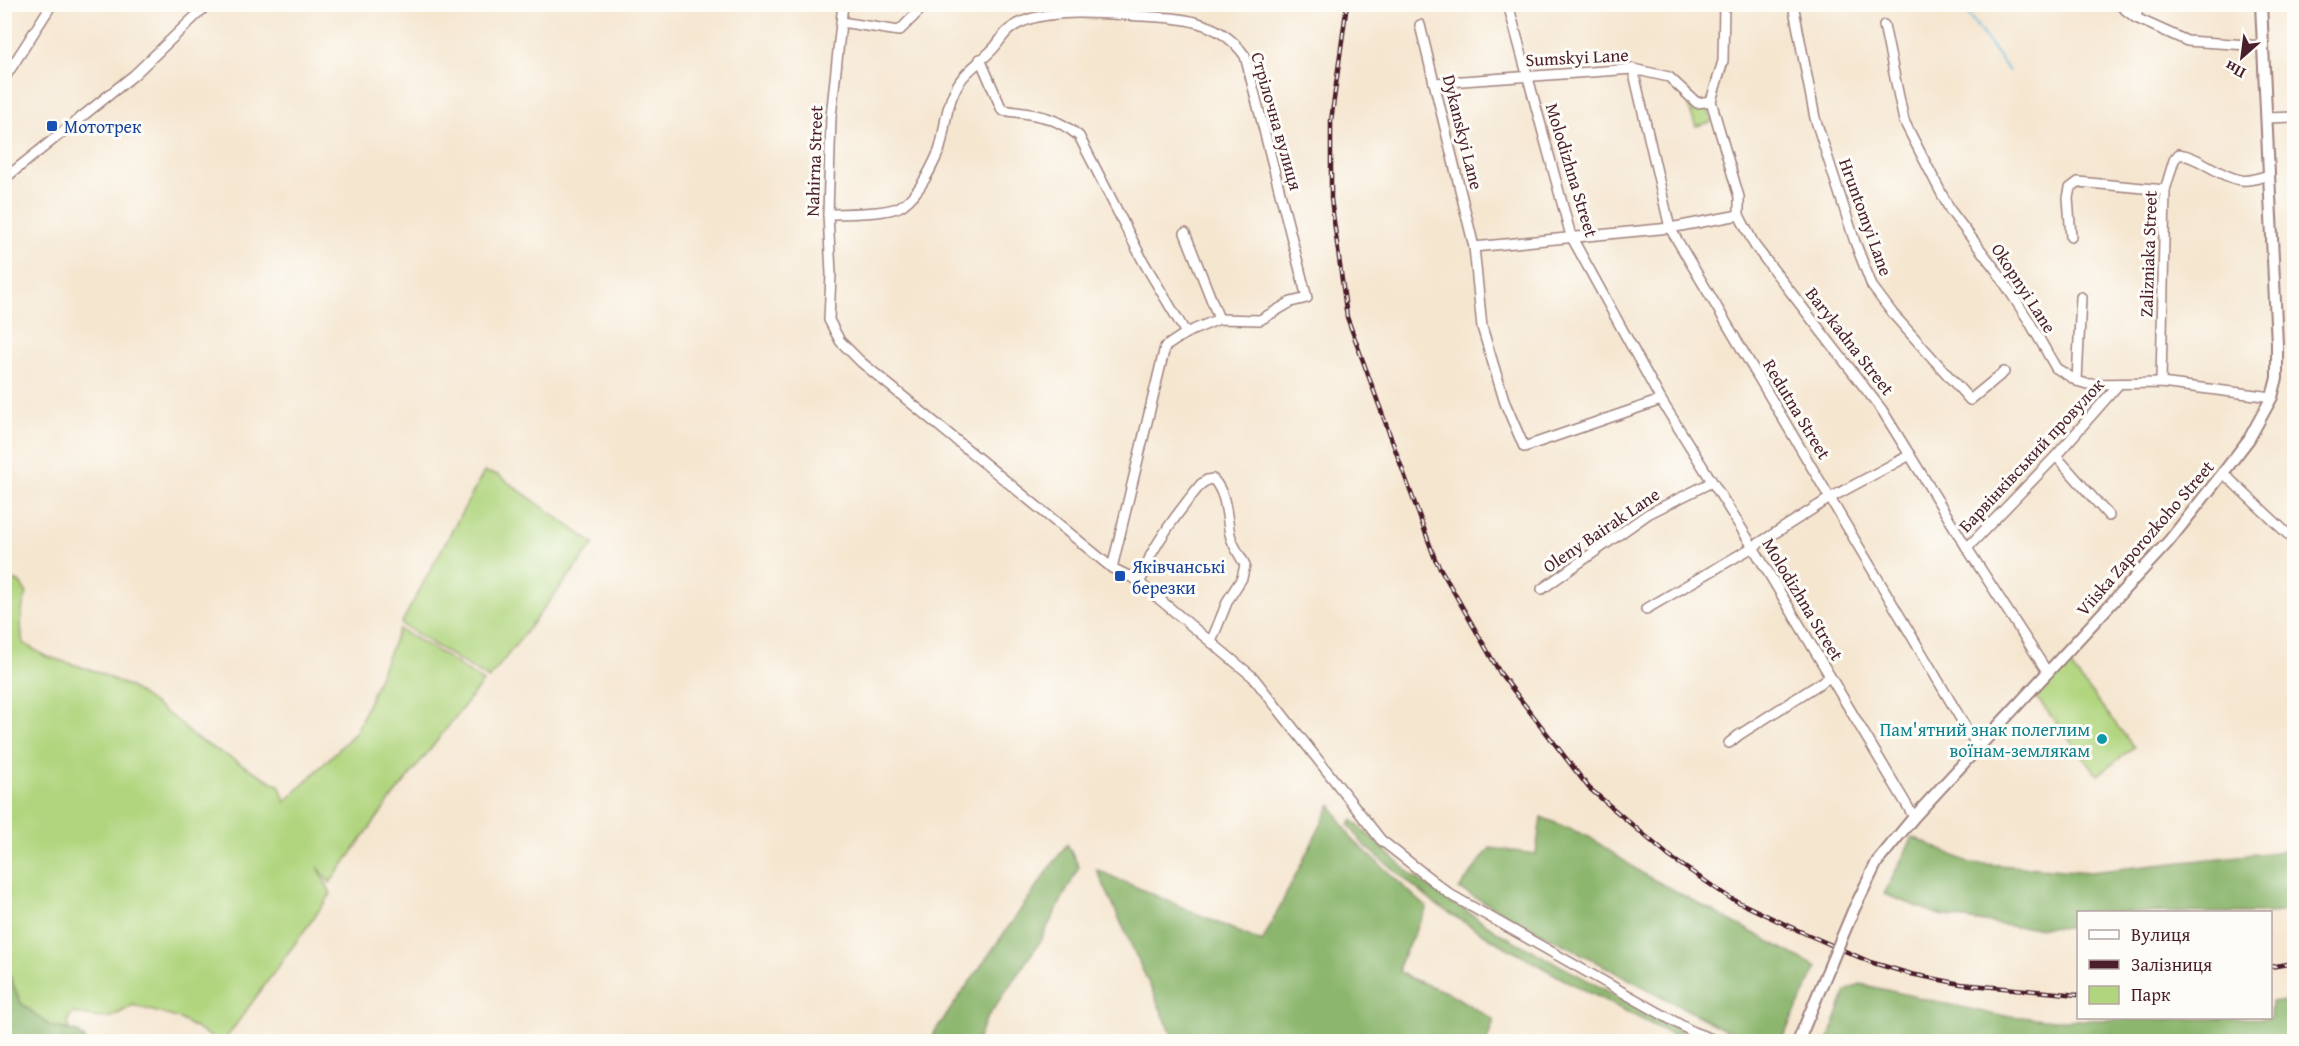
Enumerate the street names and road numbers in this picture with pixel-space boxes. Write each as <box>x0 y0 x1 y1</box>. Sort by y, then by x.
street label: Sumskyi Lane <box>1525 41 1629 73</box>
street label: Стрілочна вулиця <box>1244 49 1310 193</box>
street label: Dykanskyi Lane <box>1436 72 1490 192</box>
street label: Molodizhna Street <box>1539 100 1605 241</box>
street label: Nahirna Street <box>799 104 829 217</box>
street label: Hruntomyi Lane <box>1832 154 1900 280</box>
street label: Zalizniaka Street <box>2132 189 2164 318</box>
street label: Okopnyi Lane <box>1985 238 2063 338</box>
street label: Barykadna Street <box>1799 281 1901 401</box>
street label: Redutna Street <box>1756 354 1838 465</box>
street label: Барвінківський провулок <box>1952 371 2110 538</box>
street label: Viiska Zaporozkoho Street <box>2070 454 2221 622</box>
street label: Oleny Bairak Lane <box>1537 481 1665 579</box>
street label: Molodizhna Street <box>1756 533 1851 666</box>

